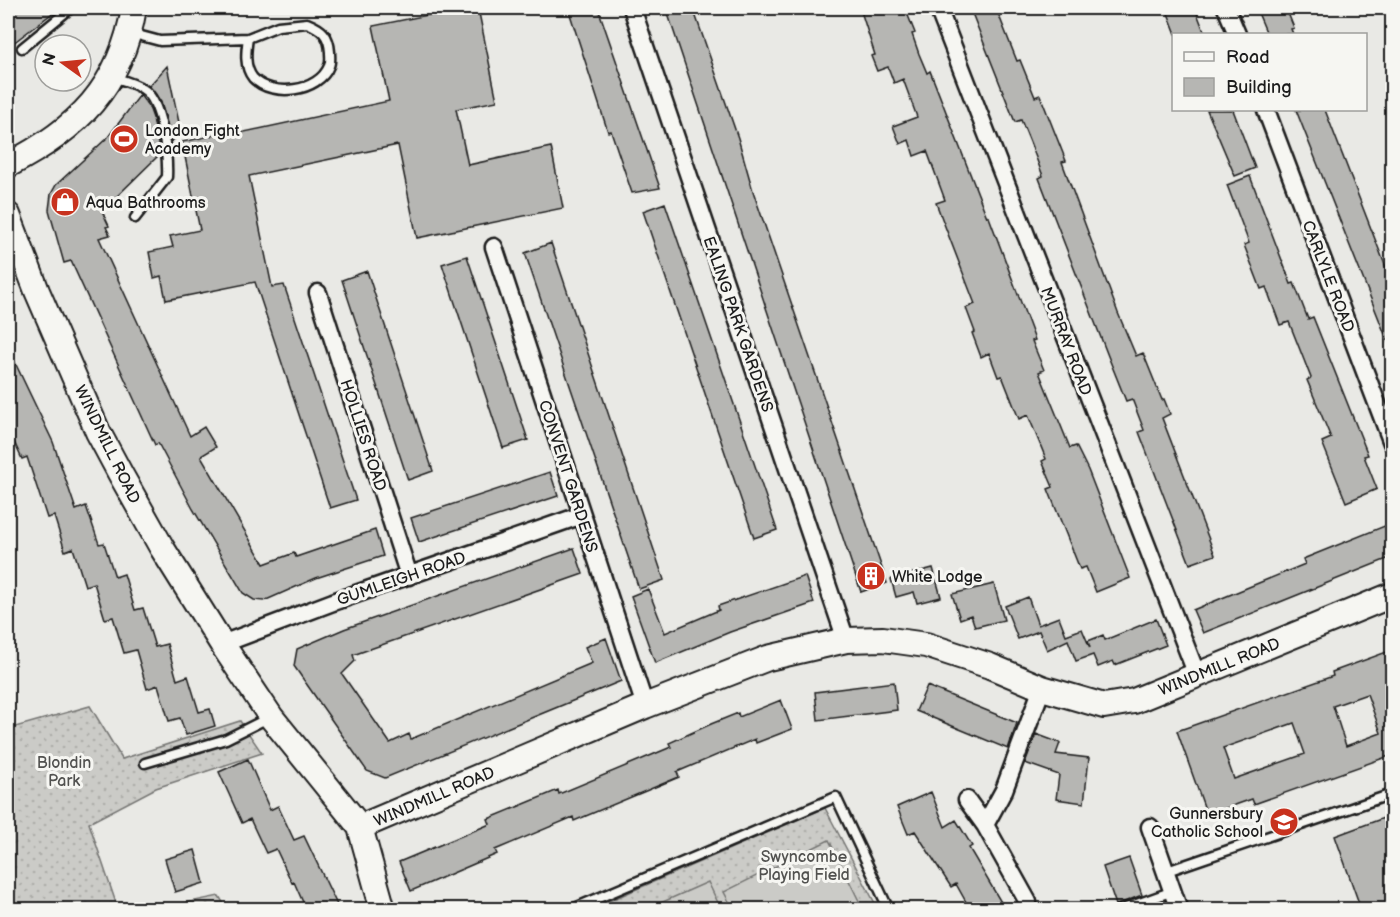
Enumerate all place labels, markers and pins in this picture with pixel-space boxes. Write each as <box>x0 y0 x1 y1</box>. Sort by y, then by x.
place label: London Fight Academy <box>145 122 240 159</box>
sports icon: London Fight Academy <box>108 123 140 155</box>
shop icon: Aqua Bathrooms <box>49 186 81 218</box>
place label: Aqua Bathrooms <box>86 194 206 213</box>
building icon: White Lodge <box>855 560 887 592</box>
place label: White Lodge <box>892 568 983 587</box>
place label: Gunnersbury Catholic School <box>1151 805 1264 842</box>
school or university icon: Gunnersbury Catholic School <box>1268 806 1300 838</box>

